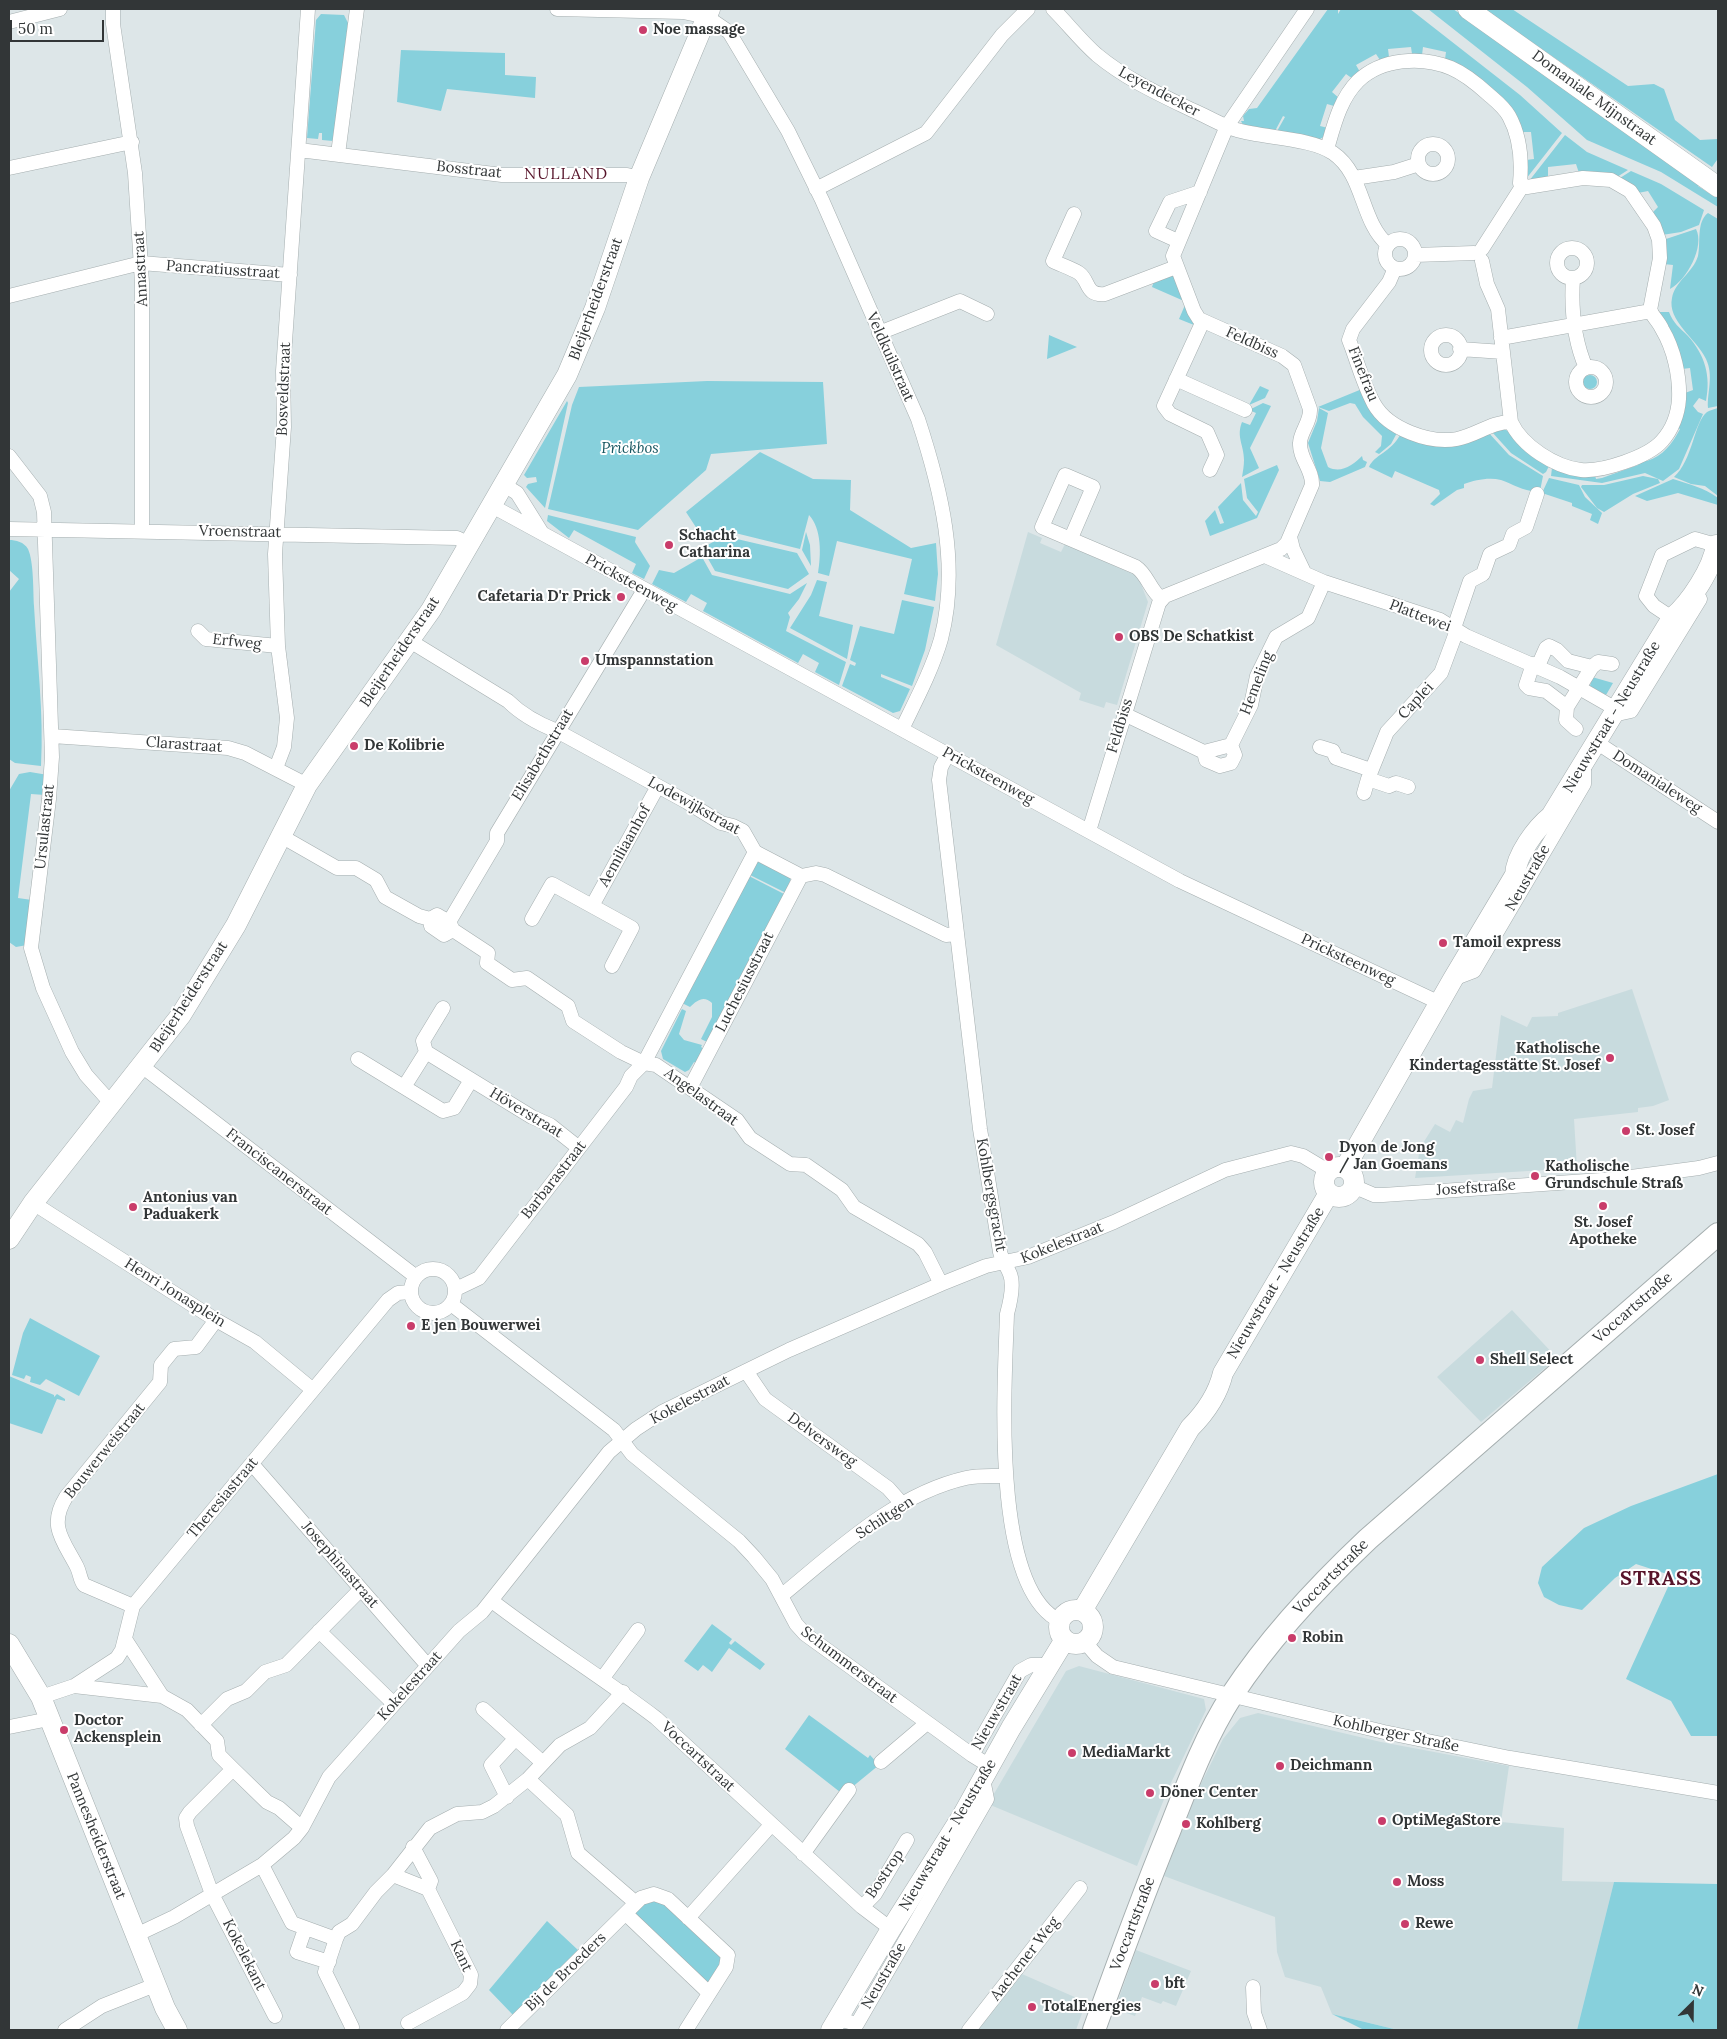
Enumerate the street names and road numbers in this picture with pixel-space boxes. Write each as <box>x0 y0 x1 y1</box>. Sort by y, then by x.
street label: Domaniale Mijnstraat <box>1528 47 1660 149</box>
street label: Leyendecker <box>1115 63 1203 121</box>
street label: Bosstraat <box>436 158 502 182</box>
street label: Annastraat <box>130 231 152 307</box>
street label: Bleijerheiderstraat <box>565 235 627 363</box>
street label: Pancratiusstraat <box>165 257 281 283</box>
street label: Veldkuilstraat <box>862 309 918 405</box>
street label: Feldbiss <box>1223 323 1281 363</box>
street label: Bosveldstraat <box>273 342 295 436</box>
street label: Finefrau <box>1344 344 1382 404</box>
street label: Vroenstraat <box>199 522 281 542</box>
street label: Pricksteenweg <box>582 550 680 616</box>
street label: Bleijerheiderstraat <box>356 593 444 711</box>
street label: Plattewei <box>1387 596 1453 636</box>
street label: Erfweg <box>211 630 263 654</box>
street label: Nieuwstraat - Neustraße <box>1560 638 1664 796</box>
street label: Hemeling <box>1237 649 1277 717</box>
street label: Caplei <box>1395 679 1437 723</box>
street label: Feldbiss <box>1103 697 1137 755</box>
street label: Elisabethstraat <box>508 706 578 804</box>
street label: Clarastraat <box>145 733 223 757</box>
street label: Pricksteenweg <box>939 743 1037 809</box>
street label: Domanialeweg <box>1609 747 1705 817</box>
street label: Lodewijkstraat <box>645 773 743 839</box>
street label: Ursulastraat <box>32 783 58 871</box>
street label: Aemiliaanhof <box>595 802 655 890</box>
street label: Neustraße <box>1502 842 1554 914</box>
street label: Luchesiusstraat <box>712 929 778 1035</box>
street label: Pricksteenweg <box>1298 930 1398 990</box>
street label: Bleijerheiderstraat <box>146 938 232 1056</box>
street label: Angelastraat <box>661 1064 741 1130</box>
street label: Höverstraat <box>486 1084 566 1142</box>
street label: Franciscanerstraat <box>222 1125 336 1219</box>
street label: Barbarastraat <box>518 1137 590 1223</box>
street label: Kohlbergsgracht <box>972 1137 1010 1253</box>
street label: Josefstraße <box>1436 1176 1516 1200</box>
street label: Nieuwstraat - Neustraße <box>1224 1204 1328 1362</box>
street label: Kokelestraat <box>1018 1218 1106 1268</box>
street label: Henri Jonasplein <box>121 1255 229 1331</box>
street label: Voccartstraße <box>1590 1269 1676 1347</box>
street label: Kokelestraat <box>647 1372 733 1428</box>
street label: Bouwerweistraat <box>61 1399 149 1503</box>
street label: Delversweg <box>784 1409 860 1471</box>
street label: Theresiastraat <box>184 1454 262 1542</box>
street label: Schiltgen <box>853 1493 917 1543</box>
street label: Josephinastraat <box>298 1518 382 1612</box>
street label: Voccartstraße <box>1290 1536 1372 1618</box>
street label: Schummerstraat <box>797 1623 901 1707</box>
street label: Kokelestraat <box>374 1648 446 1724</box>
street label: Nieuwstraat <box>968 1671 1026 1753</box>
street label: Kohlberger Straße <box>1331 1712 1461 1756</box>
street label: Voccartstraat <box>657 1718 739 1796</box>
street label: Nieuwstraat - Neustraße <box>896 1756 1000 1914</box>
street label: Pannesheiderstraat <box>62 1770 130 1902</box>
street label: Bostrop <box>862 1846 908 1902</box>
street label: Voccartstraße <box>1107 1874 1159 1974</box>
street label: Aachener Weg <box>987 1914 1063 2004</box>
street label: Kokelekant <box>218 1916 270 1994</box>
street label: Bij de Broeders <box>522 1929 610 2015</box>
street label: Kant <box>446 1937 476 1975</box>
street label: Neustraße <box>858 1940 910 2012</box>

